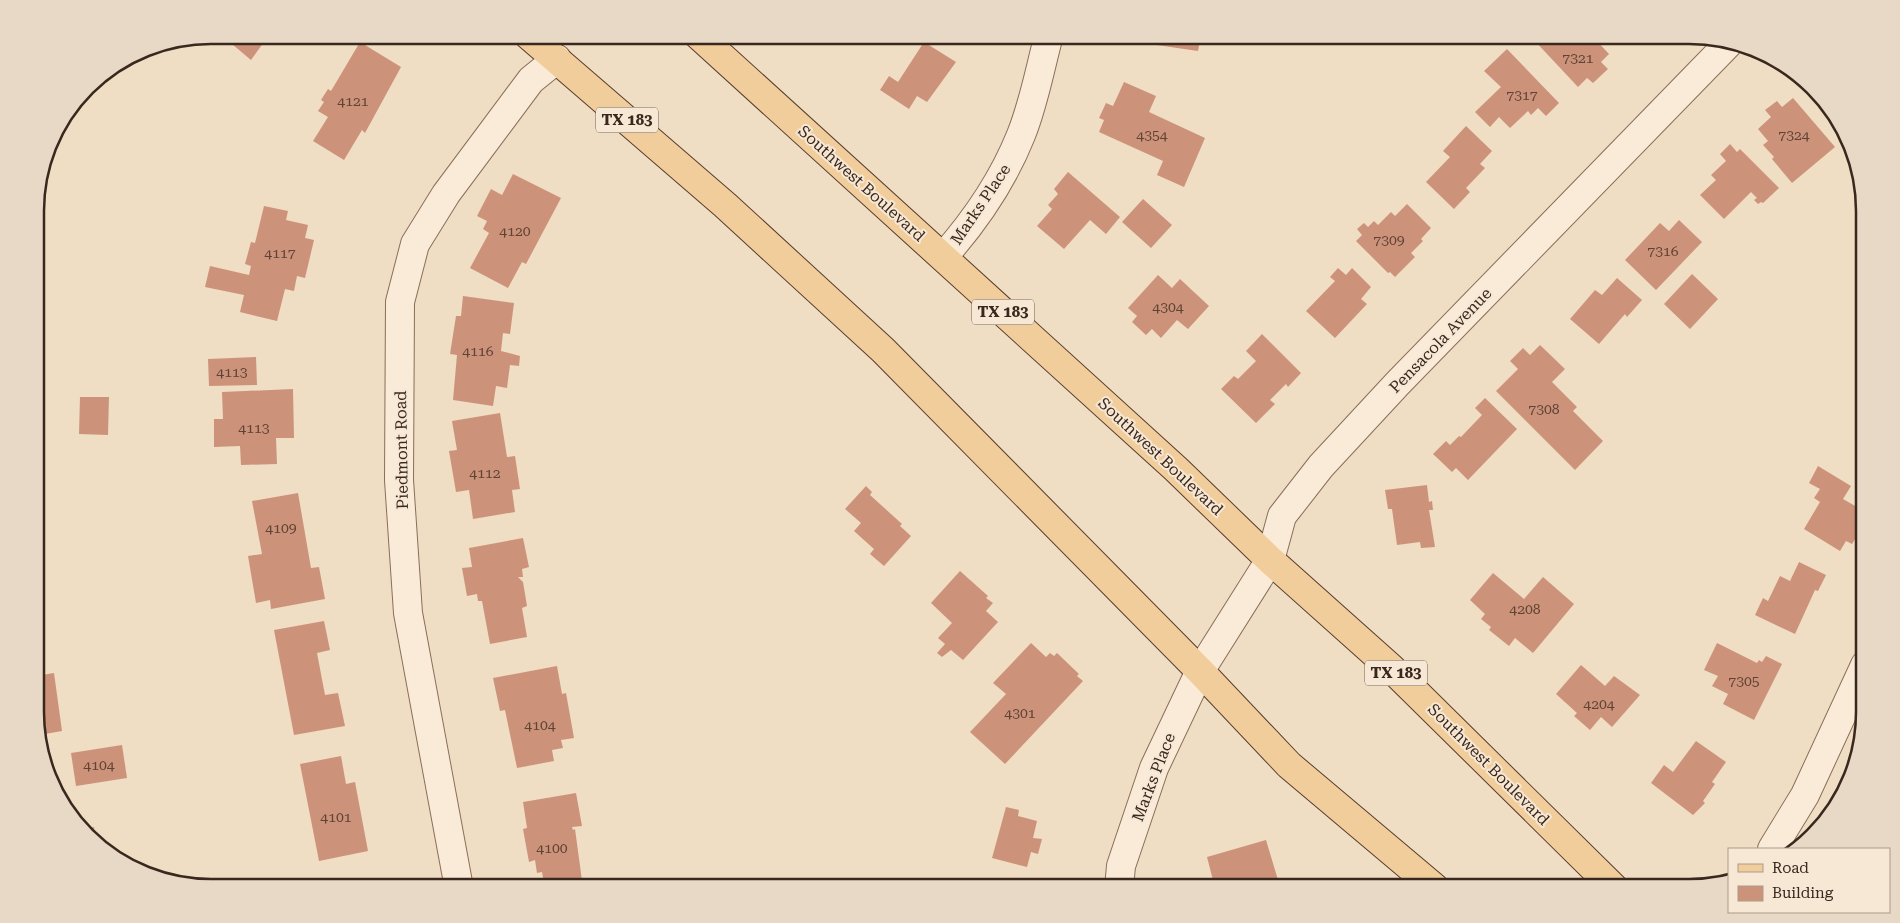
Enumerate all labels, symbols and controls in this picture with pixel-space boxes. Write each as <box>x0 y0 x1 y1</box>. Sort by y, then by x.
house number: 7321 <box>1562 50 1594 66</box>
house number: 7317 <box>1506 87 1538 103</box>
house number: 4121 <box>337 93 369 109</box>
road number: TX 183 <box>596 108 658 132</box>
street label: Southwest Boulevard <box>794 121 929 245</box>
house number: 4354 <box>1136 127 1168 143</box>
house number: 7324 <box>1778 127 1810 143</box>
street label: Marks Place <box>946 160 1015 248</box>
house number: 4120 <box>499 223 531 239</box>
house number: 7309 <box>1373 232 1405 248</box>
house number: 7316 <box>1647 243 1679 259</box>
house number: 4117 <box>264 245 296 261</box>
street label: Pensacola Avenue <box>1385 284 1496 397</box>
house number: 4304 <box>1152 299 1184 315</box>
road number: TX 183 <box>972 300 1034 324</box>
house number: 4116 <box>462 343 494 359</box>
house number: 4113 <box>216 364 248 380</box>
street label: Piedmont Road <box>391 391 412 509</box>
street label: Southwest Boulevard <box>1094 394 1227 519</box>
house number: 7308 <box>1528 401 1560 417</box>
house number: 4113 <box>238 420 270 436</box>
house number: 4112 <box>469 465 501 481</box>
house number: 4109 <box>265 520 297 536</box>
house number: 4208 <box>1509 601 1541 617</box>
road number: TX 183 <box>1365 660 1427 686</box>
house number: 7305 <box>1728 673 1760 689</box>
house number: 4204 <box>1583 696 1615 712</box>
street label: Southwest Boulevard <box>1424 700 1553 829</box>
house number: 4301 <box>1004 705 1036 721</box>
house number: 4104 <box>524 717 556 733</box>
street label: Marks Place <box>1128 730 1179 824</box>
house number: 4104 <box>83 757 115 773</box>
house number: 4101 <box>320 809 352 825</box>
house number: 4100 <box>536 840 568 856</box>
legend <box>1728 848 1890 913</box>
text: Road <box>1772 859 1809 877</box>
text: Building <box>1772 884 1834 902</box>

